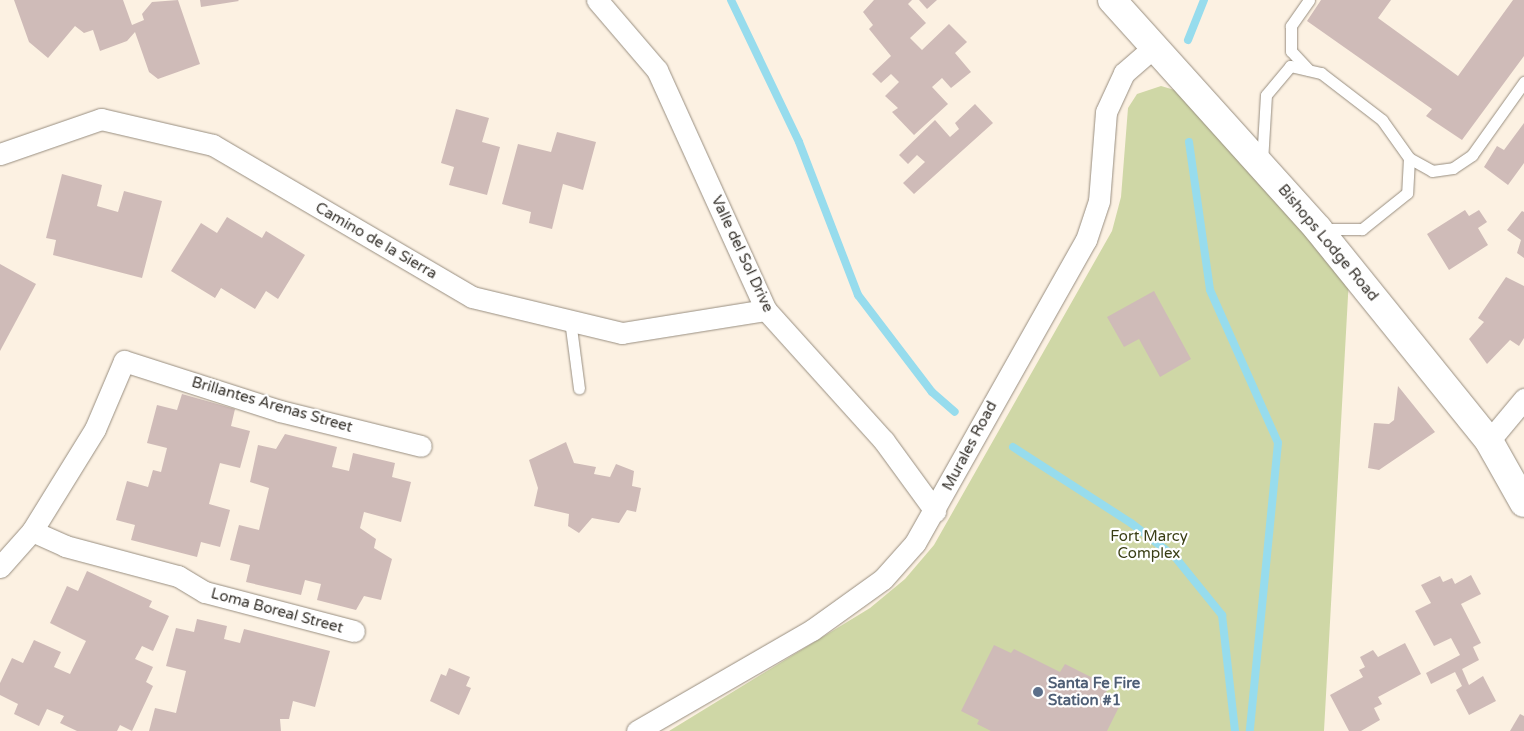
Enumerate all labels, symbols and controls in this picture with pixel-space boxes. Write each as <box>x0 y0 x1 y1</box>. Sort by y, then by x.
street label: Bishops Lodge Road <box>1274 181 1382 305</box>
street label: Valle del Sol Drive <box>707 193 777 315</box>
street label: Camino de la Sierra <box>312 199 440 283</box>
street label: Brillantes Arenas Street <box>190 373 354 437</box>
street label: Murales Road <box>939 398 1001 494</box>
park label: Fort Marcy Complex <box>1110 527 1188 562</box>
street label: Loma Boreal Street <box>209 585 345 637</box>
place label: Santa Fe Fire Station #1 <box>1048 674 1140 709</box>
marker: Santa Fe Fire Station #1 <box>1032 686 1044 698</box>

